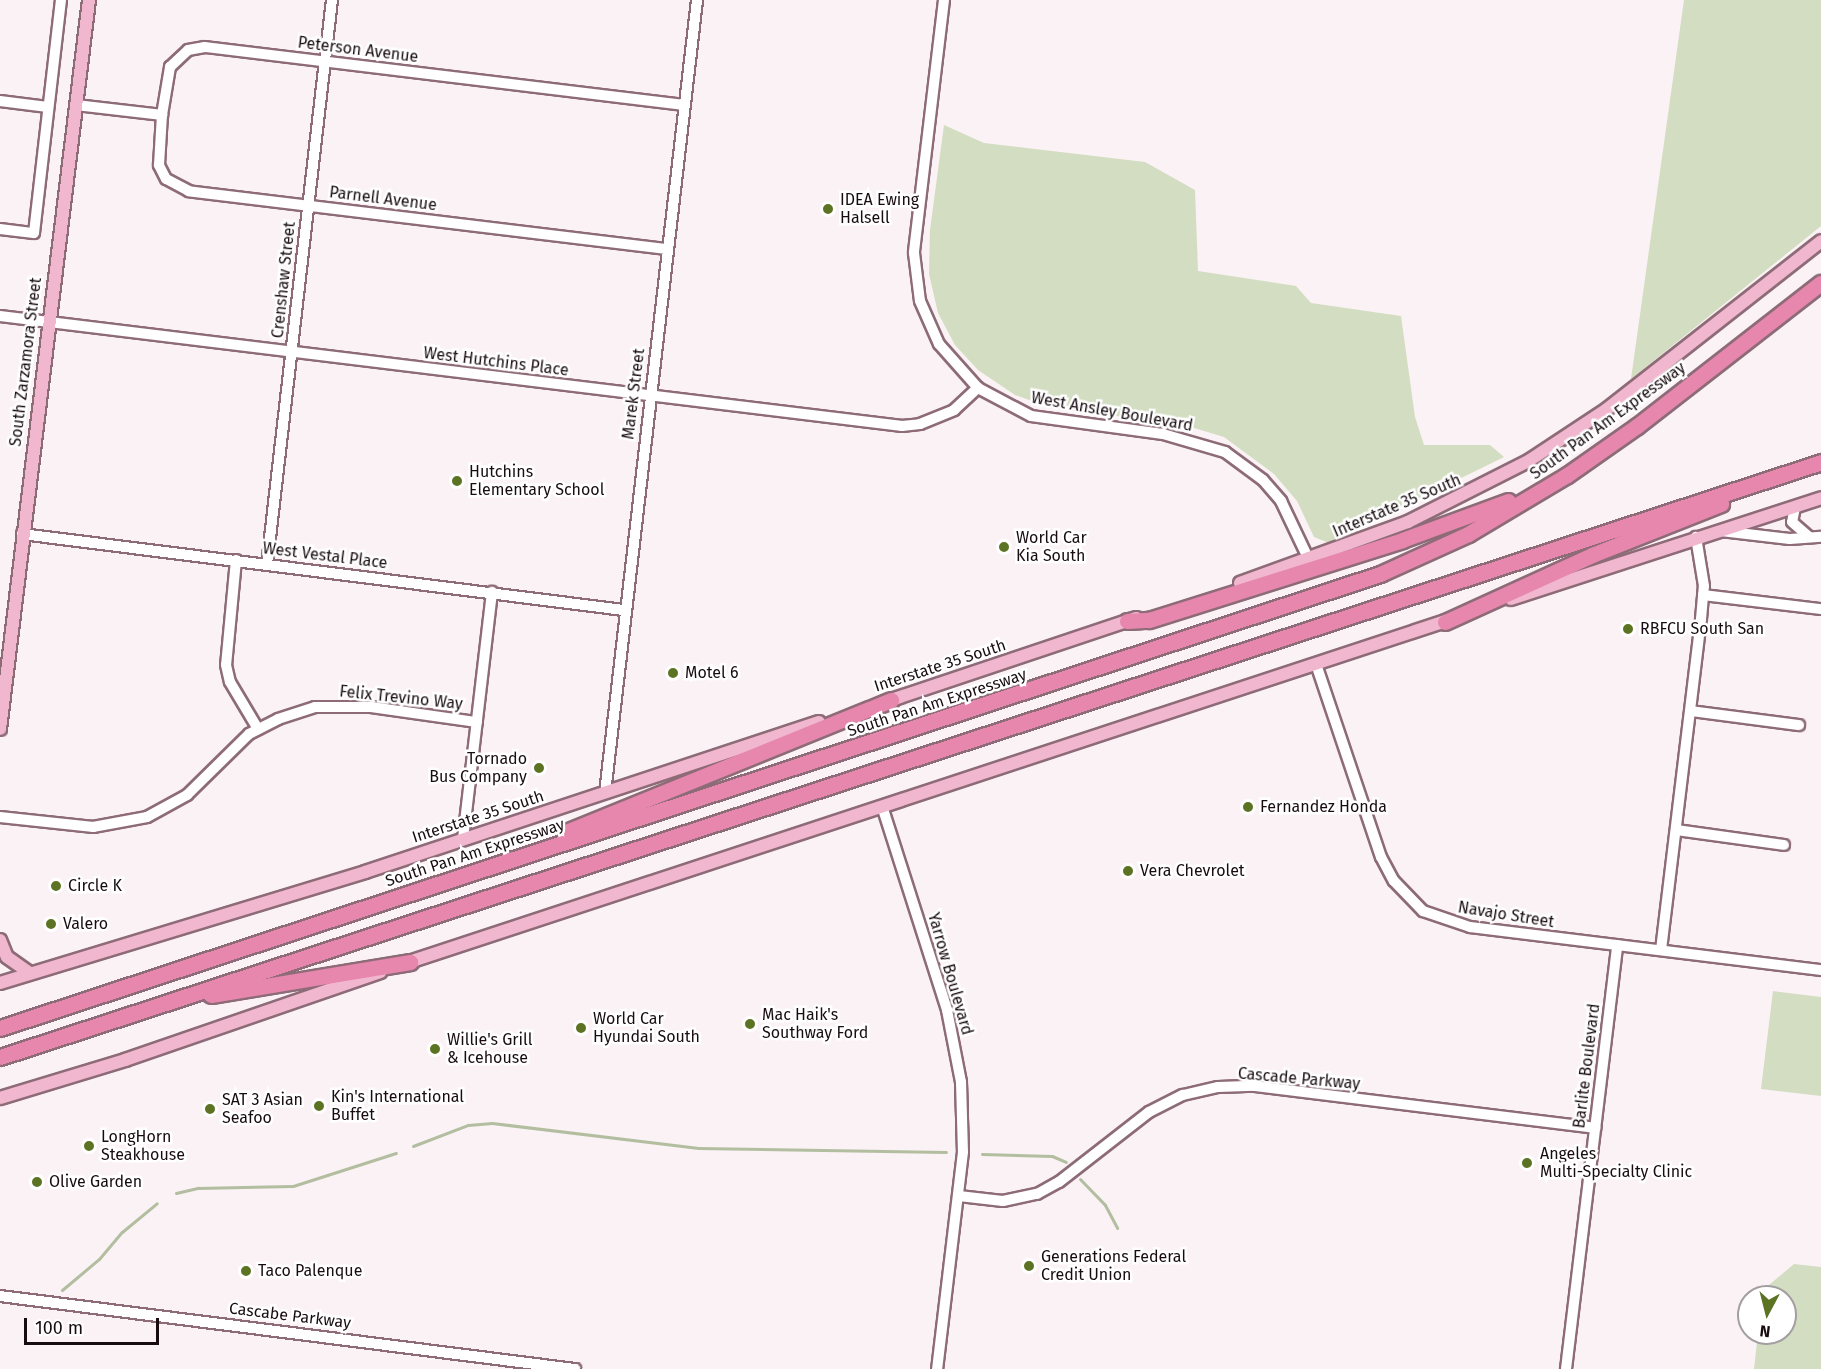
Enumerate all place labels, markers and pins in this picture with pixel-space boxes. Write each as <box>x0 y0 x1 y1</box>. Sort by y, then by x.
place label: IDEA Ewing Halsell <box>840 190 919 228</box>
marker: IDEA Ewing Halsell <box>821 202 835 216</box>
place label: Hutchins Elementary School <box>469 462 604 500</box>
marker: Hutchins Elementary School <box>450 474 464 488</box>
place label: World Car Kia South <box>1016 528 1087 566</box>
marker: World Car Kia South <box>997 540 1011 554</box>
place label: RBFCU South San <box>1640 619 1764 639</box>
marker: RBFCU South San <box>1621 622 1635 636</box>
place label: Motel 6 <box>685 663 739 683</box>
marker: Motel 6 <box>666 666 680 680</box>
place label: Tornado Bus Company <box>429 749 527 787</box>
marker: Tornado Bus Company <box>532 761 546 775</box>
place label: Fernandez Honda <box>1260 797 1387 817</box>
marker: Fernandez Honda <box>1241 800 1255 814</box>
place label: Vera Chevrolet <box>1140 861 1245 881</box>
marker: Vera Chevrolet <box>1121 864 1135 878</box>
place label: Circle K <box>68 876 122 896</box>
marker: Circle K <box>49 879 63 893</box>
place label: Valero <box>63 914 108 934</box>
marker: Valero <box>44 917 58 931</box>
place label: Mac Haik's Southway Ford <box>762 1005 868 1043</box>
place label: World Car Hyundai South <box>593 1009 700 1047</box>
marker: Mac Haik's Southway Ford <box>743 1017 757 1031</box>
marker: World Car Hyundai South <box>574 1021 588 1035</box>
place label: Willie's Grill & Icehouse <box>447 1030 532 1068</box>
marker: Willie's Grill & Icehouse <box>428 1042 442 1056</box>
place label: Kin's International Buffet <box>331 1087 464 1125</box>
place label: SAT 3 Asian Seafoo <box>222 1090 303 1128</box>
marker: Kin's International Buffet <box>312 1099 326 1113</box>
marker: SAT 3 Asian Seafoo <box>203 1102 217 1116</box>
place label: LongHorn Steakhouse <box>101 1127 185 1165</box>
marker: LongHorn Steakhouse <box>82 1139 96 1153</box>
place label: Angeles Multi-Specialty Clinic <box>1540 1144 1692 1182</box>
marker: Angeles Multi-Specialty Clinic <box>1518 1154 1536 1172</box>
place label: Olive Garden <box>49 1172 142 1192</box>
marker: Olive Garden <box>30 1175 44 1189</box>
place label: Generations Federal Credit Union <box>1041 1247 1186 1285</box>
marker: Generations Federal Credit Union <box>1022 1259 1036 1273</box>
place label: Taco Palenque <box>258 1261 362 1281</box>
marker: Taco Palenque <box>239 1264 253 1278</box>

